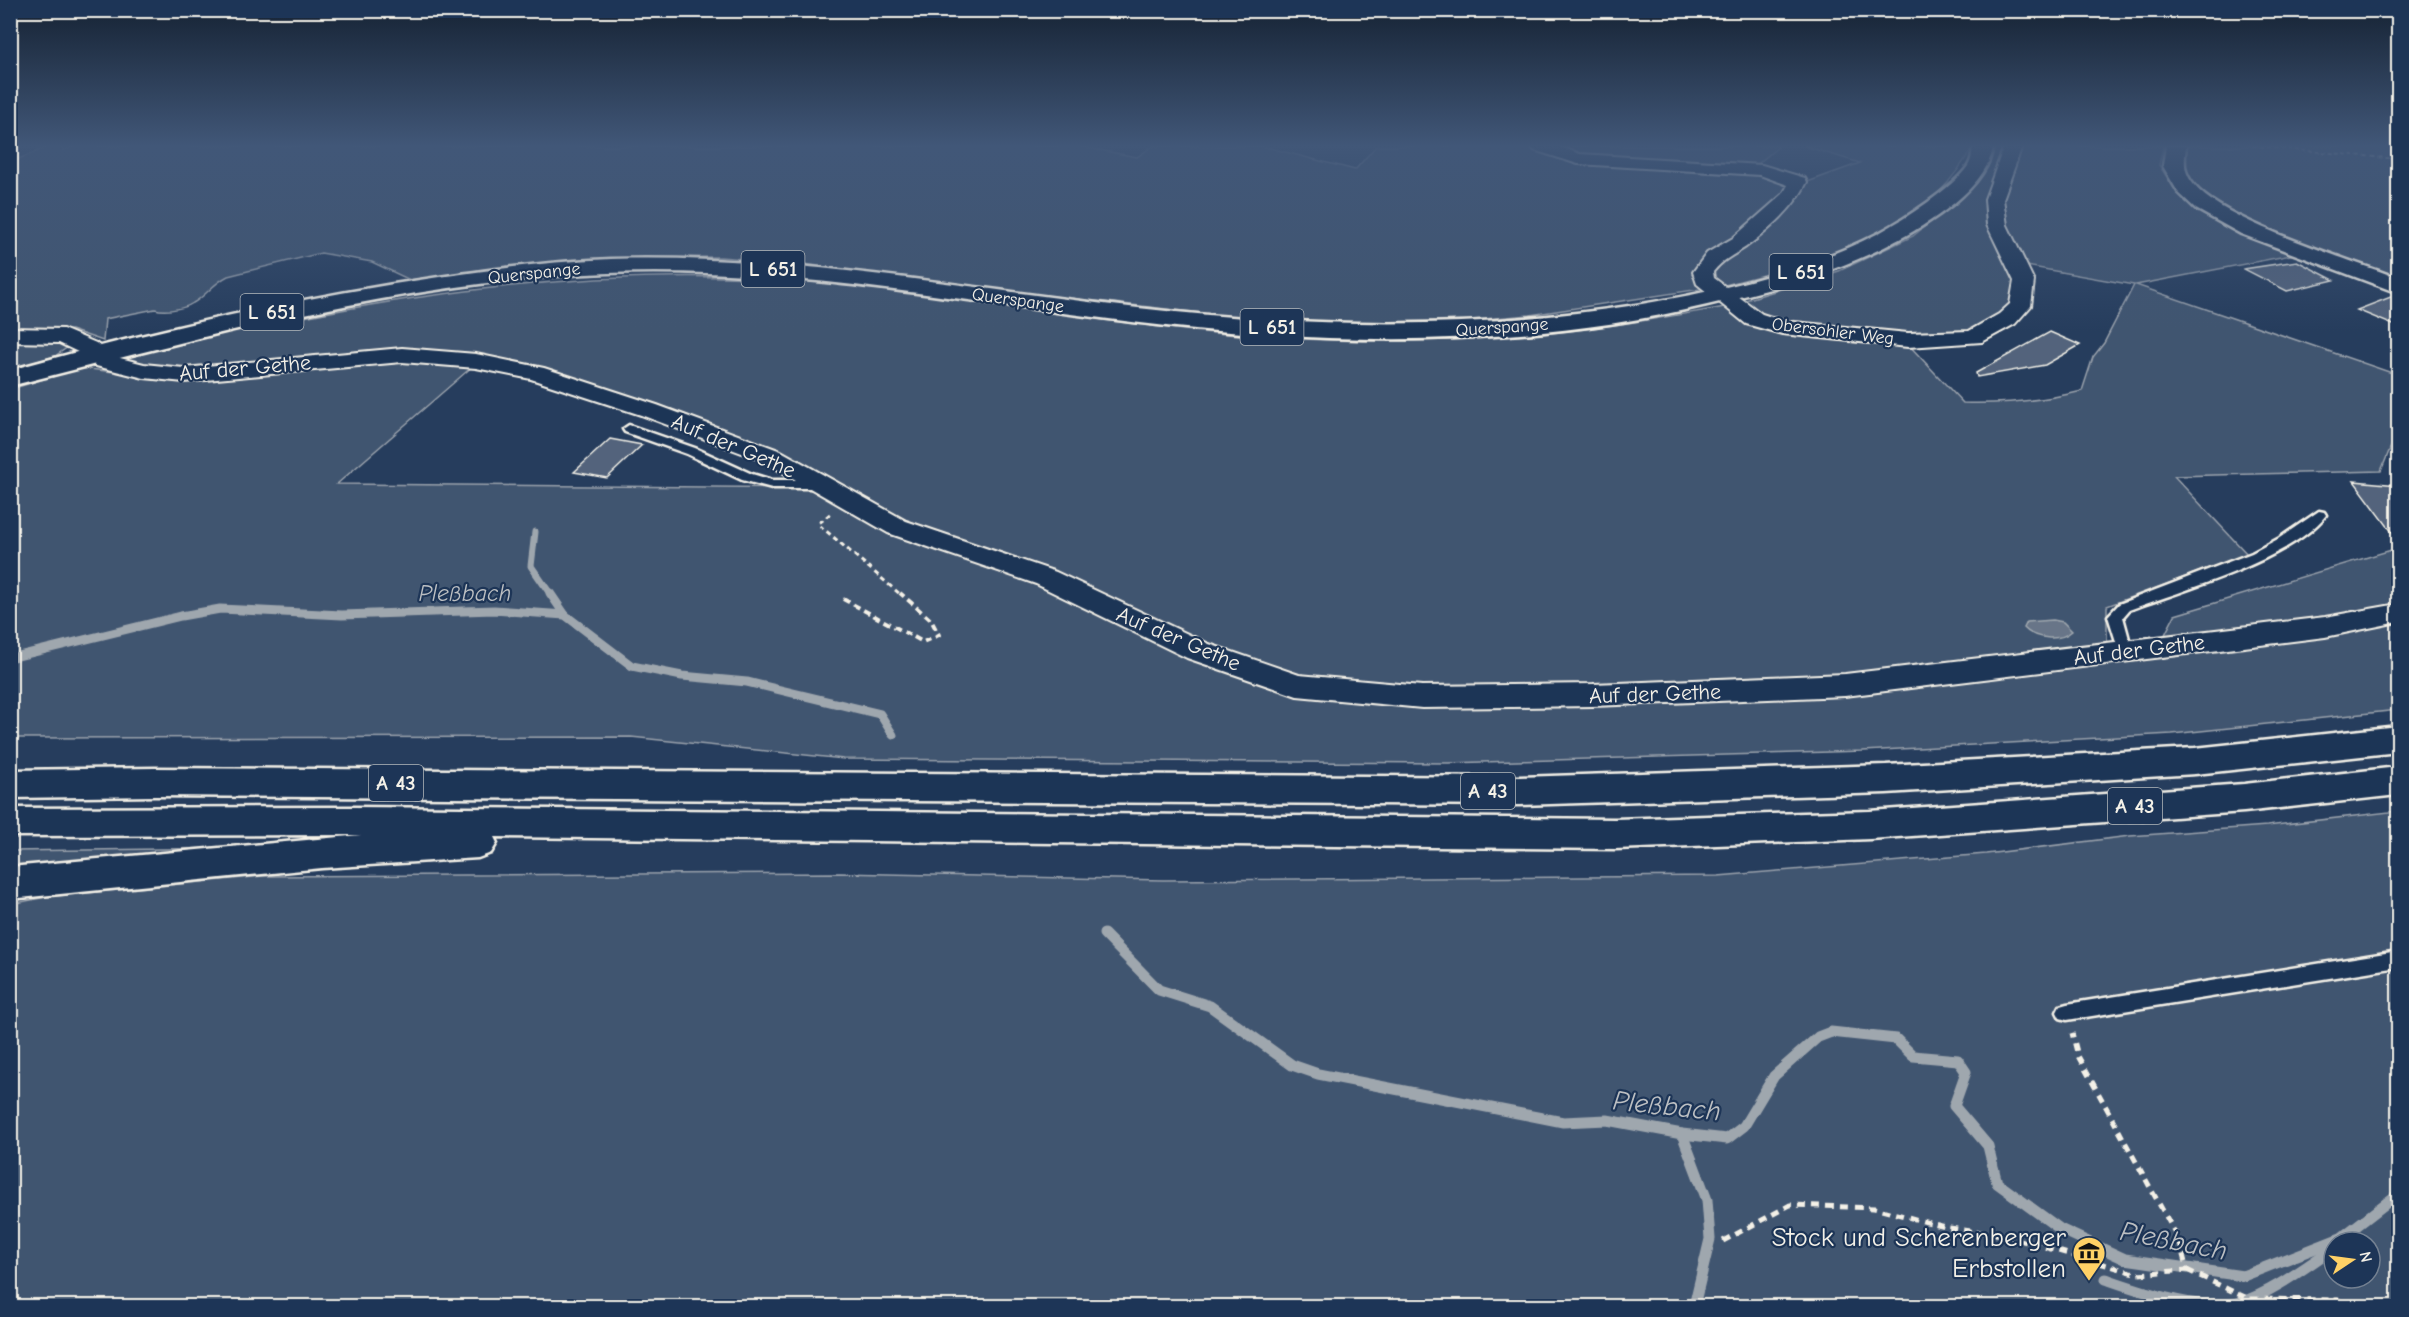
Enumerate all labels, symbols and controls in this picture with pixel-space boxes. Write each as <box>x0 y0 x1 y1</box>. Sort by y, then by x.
road number: L 651 <box>742 251 804 287</box>
road number: L 651 <box>1770 254 1832 290</box>
street label: Querspange <box>487 258 581 289</box>
street label: Querspange <box>970 284 1065 317</box>
road number: L 651 <box>240 294 304 330</box>
road number: L 651 <box>1240 309 1304 345</box>
street label: Querspange <box>1455 314 1549 341</box>
street label: Obersohler Weg <box>1771 314 1895 349</box>
street label: Auf der Gethe <box>178 349 312 387</box>
street label: Auf der Gethe <box>668 408 800 484</box>
water label: Pleßbach <box>418 579 512 607</box>
street label: Auf der Gethe <box>1113 601 1245 677</box>
street label: Auf der Gethe <box>2072 629 2206 671</box>
street label: Auf der Gethe <box>1589 679 1722 709</box>
road number: A 43 <box>369 765 423 801</box>
road number: A 43 <box>1461 773 1515 809</box>
road number: A 43 <box>2108 788 2162 824</box>
water label: Pleßbach <box>1611 1084 1723 1128</box>
water label: Pleßbach <box>2117 1215 2230 1267</box>
place label: Stock und Scherenberger Erbstollen <box>1772 1222 2066 1284</box>
north arrow <box>2322 1230 2382 1290</box>
museum icon: Stock und Scherenberger Erbstollen <box>2071 1235 2107 1282</box>
text: N <box>2356 1250 2376 1264</box>

